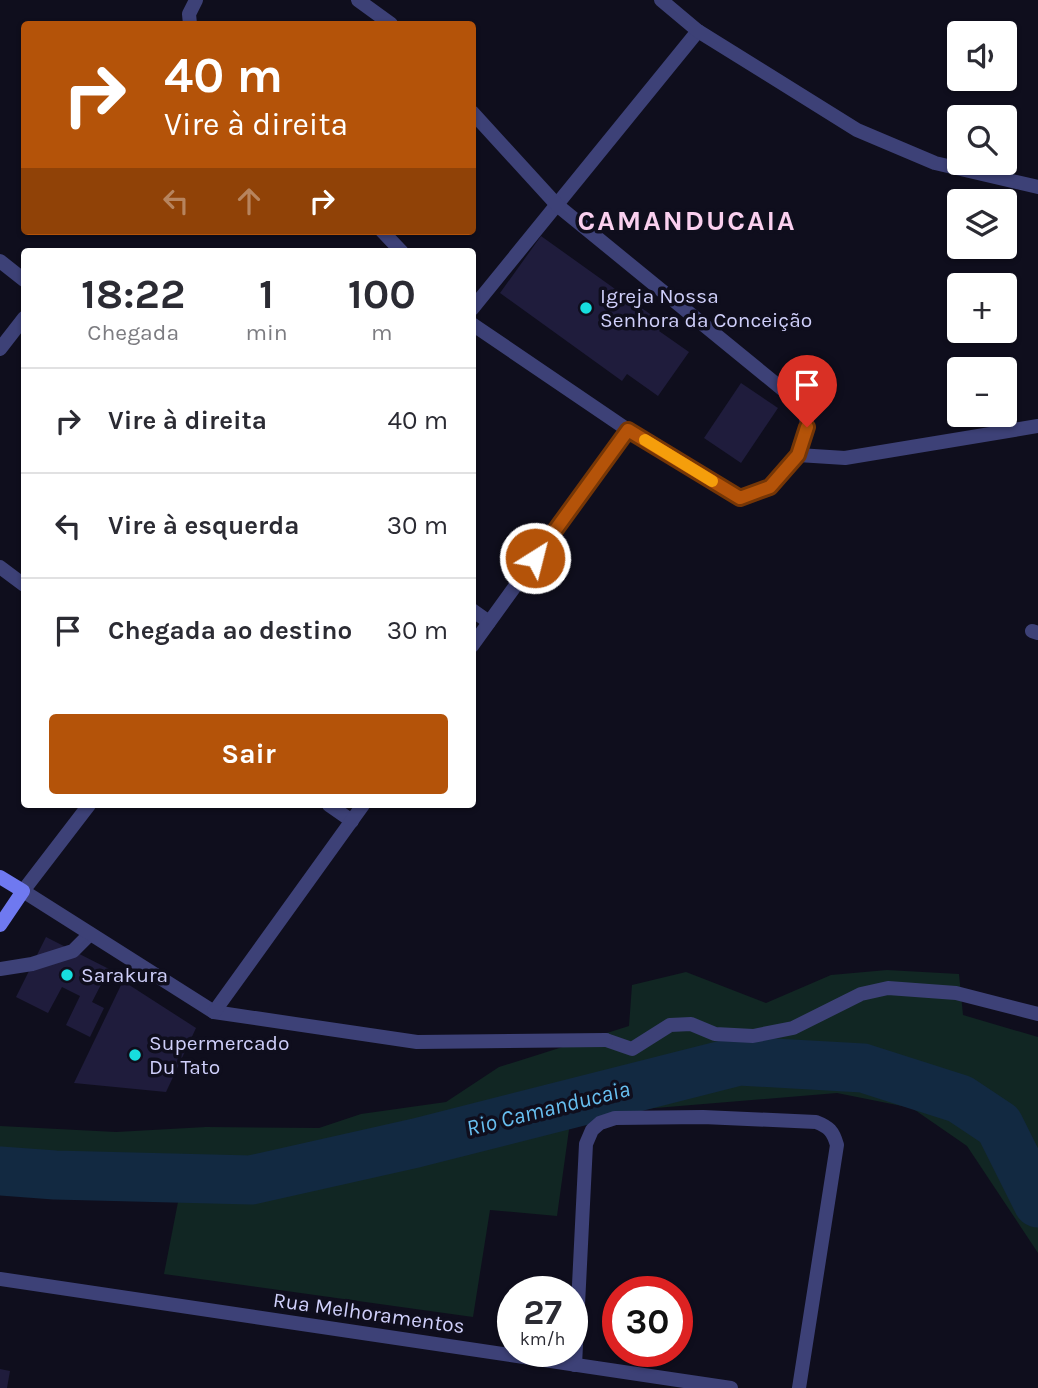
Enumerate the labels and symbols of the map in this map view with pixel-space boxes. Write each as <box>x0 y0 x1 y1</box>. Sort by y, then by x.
district label: CAMANDUCAIA <box>577 204 797 237</box>
place label: Igreja Nossa Senhora da Conceição <box>600 284 812 332</box>
marker: Igreja Nossa Senhora da Conceição <box>578 300 594 316</box>
pin <box>777 355 837 427</box>
position arrow <box>498 521 572 595</box>
place label: Sarakura <box>81 963 168 987</box>
marker: Sarakura <box>59 967 75 983</box>
place label: Supermercado Du Tato <box>149 1031 289 1079</box>
marker: Supermercado Du Tato <box>127 1047 143 1063</box>
water label: Rio Camanducaia <box>464 1075 633 1142</box>
speed limit sign: 30 <box>602 1276 693 1367</box>
street label: Rua Melhoramentos <box>272 1288 466 1338</box>

